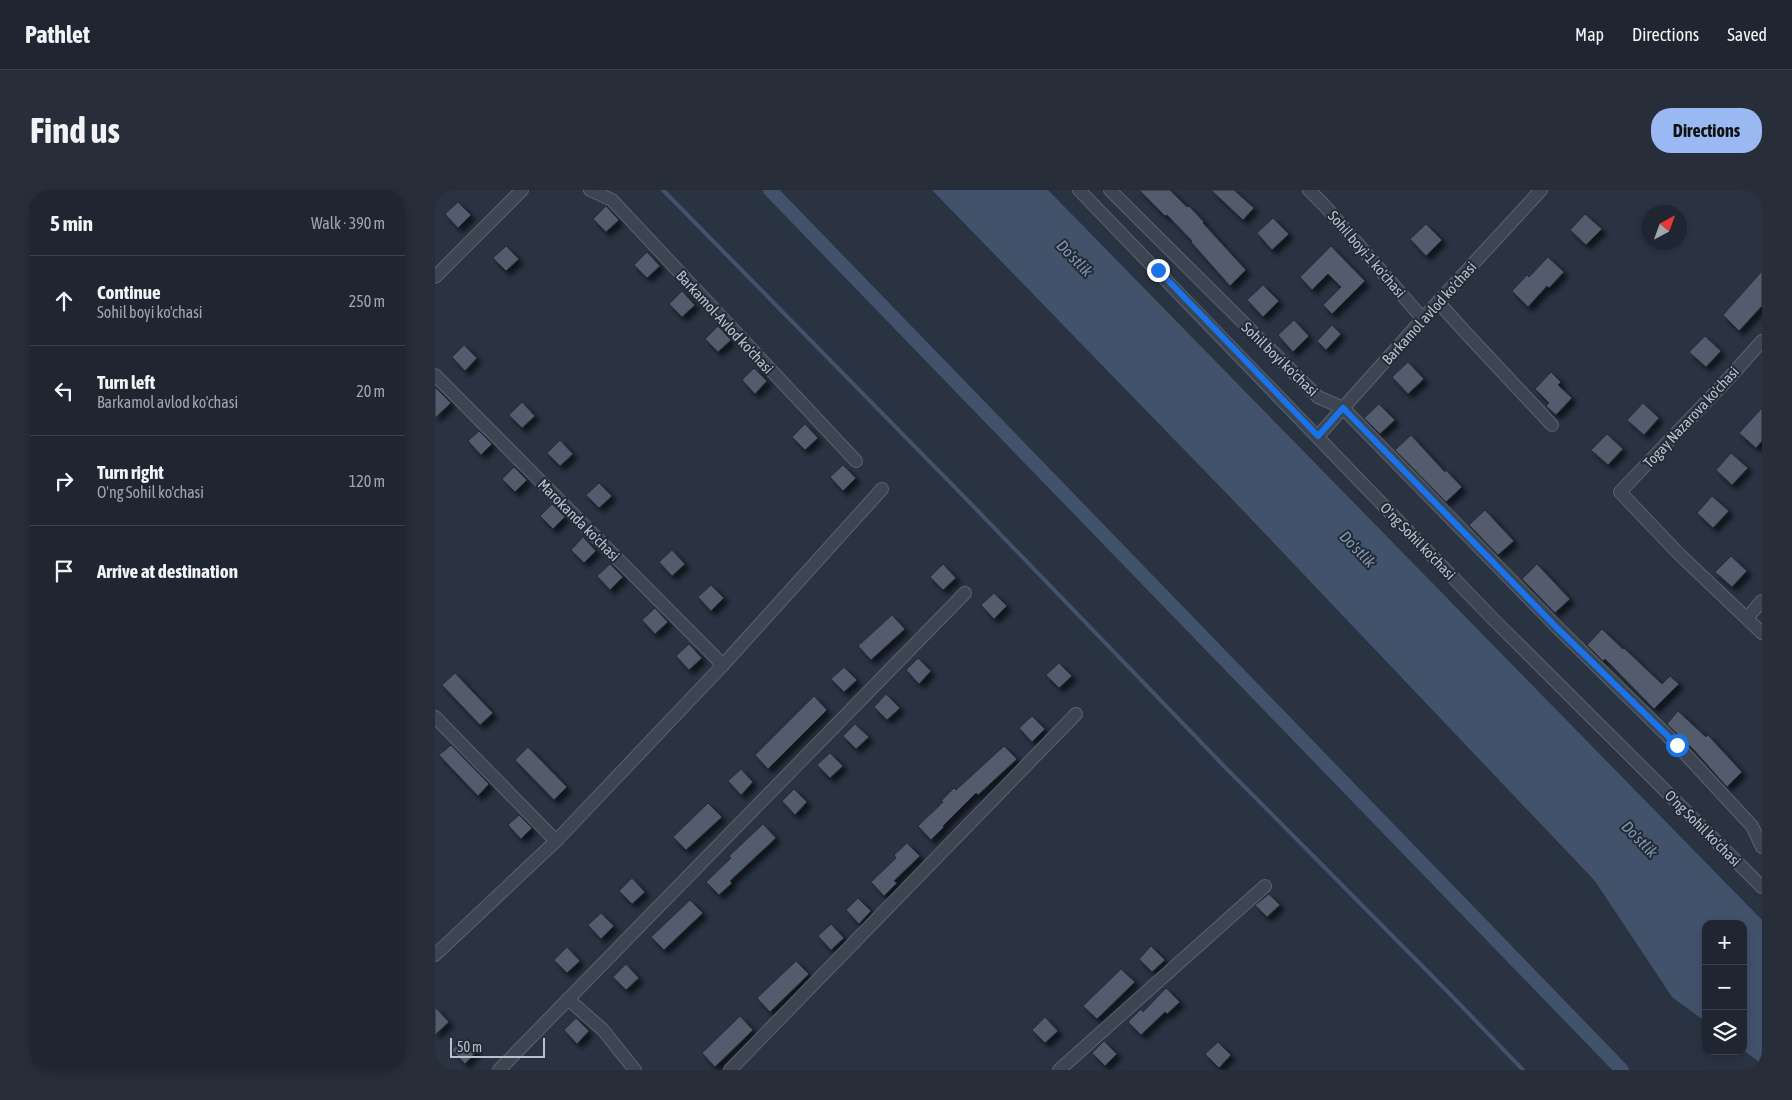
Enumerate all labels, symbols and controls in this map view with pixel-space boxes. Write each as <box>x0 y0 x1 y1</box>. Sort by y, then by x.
text: Pathlet <box>25 21 90 48</box>
text: Map <box>1575 24 1604 45</box>
text: Directions <box>1632 24 1699 45</box>
text: Saved <box>1727 24 1767 45</box>
button: Directions <box>1651 108 1762 153</box>
text: Find us <box>30 110 120 150</box>
north arrow <box>1642 205 1687 250</box>
street label: Sohil boyi-1 ko'chasi <box>1325 207 1409 301</box>
text: 5 min <box>50 211 93 235</box>
text: Walk · 390 m <box>311 214 385 232</box>
water label: Do'stlik <box>1053 236 1097 281</box>
street label: Barkamol avlod ko'chasi <box>1378 258 1480 368</box>
route end <box>1147 259 1170 282</box>
street label: Barkamol-Avlod ko'chasi <box>673 267 777 377</box>
text: Continue <box>97 281 161 303</box>
icon: ahead <box>50 287 78 315</box>
text: 250 m <box>349 292 385 310</box>
text: Sohil boyi ko'chasi <box>97 303 203 321</box>
street label: Sohil boyi ko'chasi <box>1238 319 1322 399</box>
street label: Togay Nazarova ko'chasi <box>1640 363 1742 471</box>
text: Turn left <box>97 371 155 393</box>
icon: left <box>50 377 78 405</box>
text: 20 m <box>356 382 385 400</box>
text: Barkamol avlod ko'chasi <box>97 393 238 411</box>
text: Turn right <box>97 461 164 483</box>
icon: right <box>50 467 78 495</box>
text: 120 m <box>349 472 385 490</box>
street label: Marokanda ko'chasi <box>535 476 623 564</box>
text: O'ng Sohil ko'chasi <box>97 483 204 501</box>
street label: O'ng Sohil ko'chasi <box>1377 499 1459 583</box>
water label: Do'stlik <box>1336 527 1380 572</box>
icon: arrive <box>50 557 78 585</box>
text: Arrive at destination <box>97 560 238 582</box>
route start <box>1666 734 1689 757</box>
street label: O'ng Sohil ko'chasi <box>1662 787 1744 869</box>
water label: Do'stlik <box>1618 817 1662 862</box>
map controls <box>1702 920 1747 1055</box>
button: + <box>1702 920 1747 965</box>
button: − <box>1702 965 1747 1010</box>
button: layers <box>1702 1010 1747 1055</box>
scale bar <box>450 1035 545 1058</box>
text: 50 m <box>457 1039 482 1055</box>

